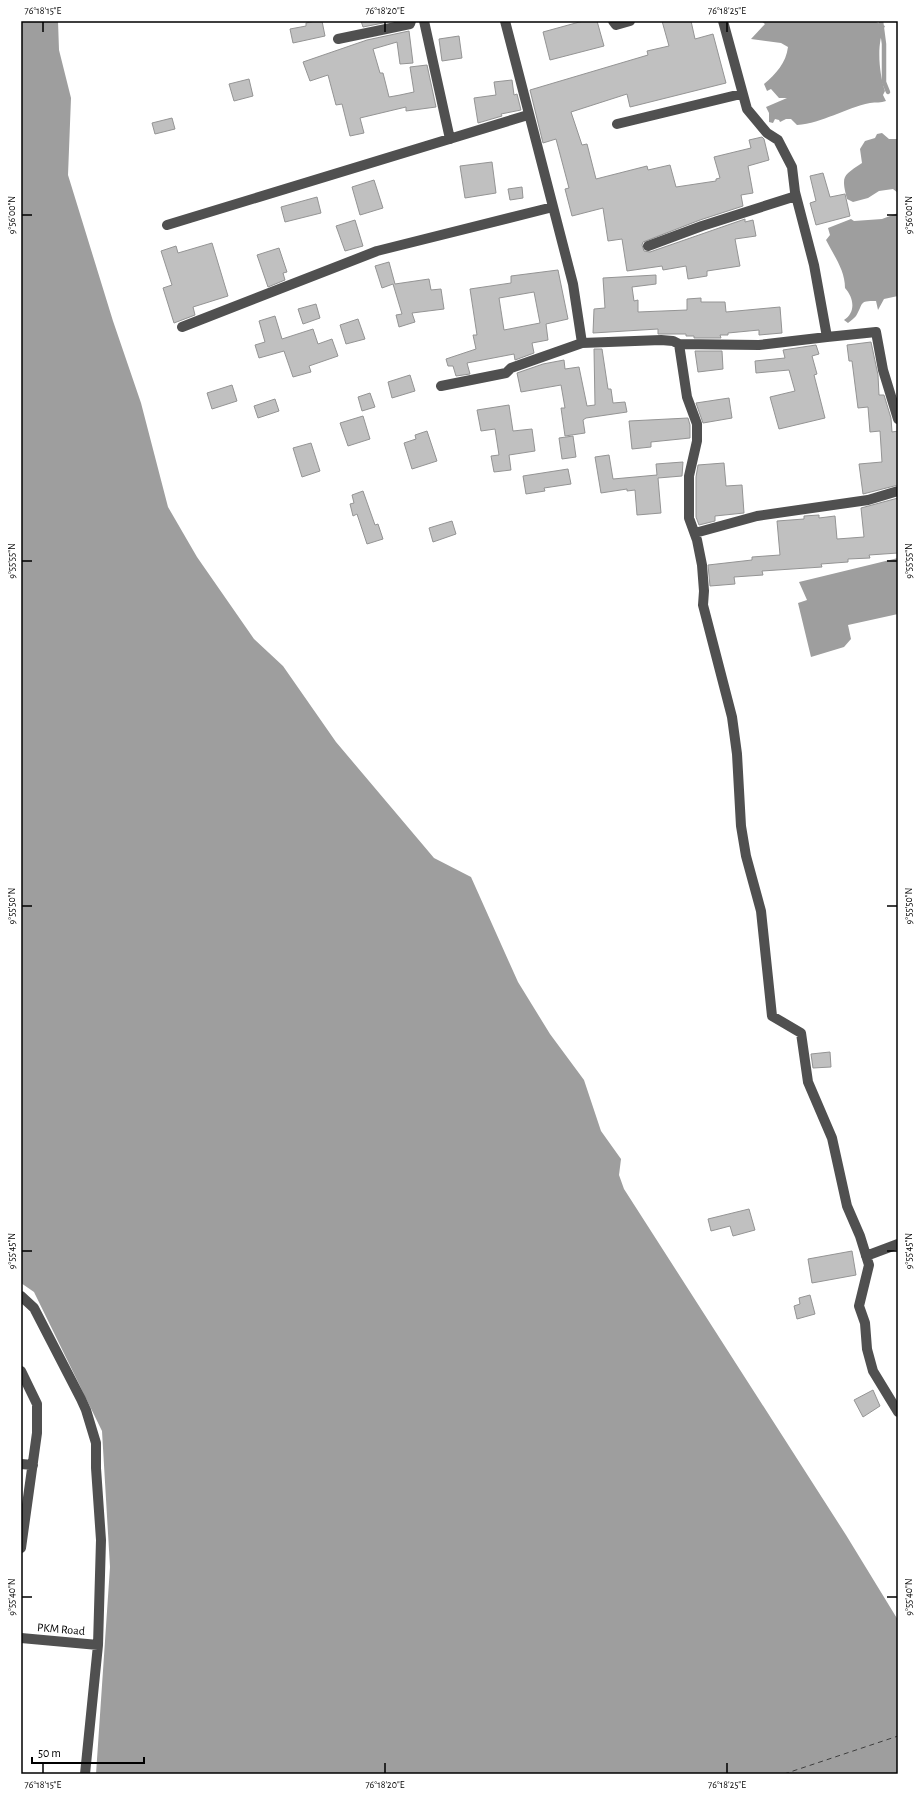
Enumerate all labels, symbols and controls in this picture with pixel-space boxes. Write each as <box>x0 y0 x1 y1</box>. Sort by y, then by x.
text: 76°18'15"E <box>25 6 62 16</box>
text: 76°18'20"E <box>365 6 405 16</box>
text: 76°18'25"E <box>708 6 746 16</box>
text: 9°56'00"N <box>7 196 17 234</box>
text: 9°56'00"N <box>904 196 914 234</box>
text: 9°55'55"N <box>7 543 17 579</box>
text: 9°55'55"N <box>904 543 914 579</box>
text: 9°55'50"N <box>7 888 17 924</box>
text: 9°55'50"N <box>904 888 914 924</box>
text: 9°55'45"N <box>7 1233 17 1269</box>
text: 9°55'45"N <box>904 1233 914 1269</box>
text: 9°55'40"N <box>7 1578 17 1616</box>
text: 9°55'40"N <box>904 1578 914 1616</box>
street label: PKM Road <box>37 1621 85 1637</box>
scale bar <box>32 1739 144 1765</box>
text: 50 m <box>38 1747 61 1759</box>
text: 76°18'15"E <box>25 1780 62 1790</box>
text: 76°18'20"E <box>365 1780 405 1790</box>
text: 76°18'25"E <box>708 1780 746 1790</box>

